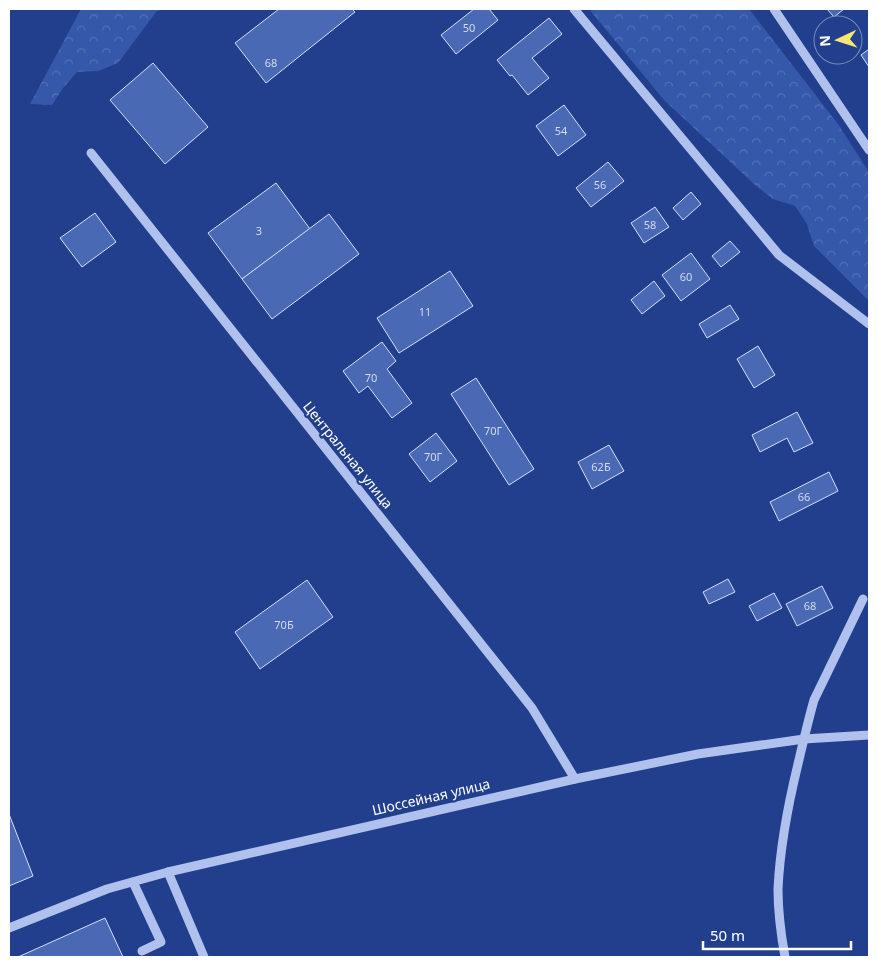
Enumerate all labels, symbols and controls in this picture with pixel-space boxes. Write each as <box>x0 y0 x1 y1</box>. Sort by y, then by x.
north arrow <box>813 15 863 65</box>
house number: 50 <box>463 20 475 35</box>
text: N <box>815 35 834 47</box>
house number: 68 <box>265 55 277 70</box>
house number: 54 <box>555 123 568 138</box>
house number: 56 <box>594 177 606 192</box>
house number: 58 <box>644 217 656 232</box>
house number: 3 <box>256 223 262 238</box>
house number: 60 <box>680 269 692 284</box>
house number: 11 <box>419 304 431 319</box>
house number: 70 <box>365 370 377 385</box>
street label: Центральная улица <box>299 397 398 512</box>
house number: 70Г <box>484 423 502 438</box>
house number: 70Г <box>424 449 442 464</box>
house number: 62Б <box>591 459 611 474</box>
house number: 66 <box>798 489 810 504</box>
house number: 68 <box>804 598 816 613</box>
house number: 70Б <box>274 617 294 632</box>
street label: Шоссейная улица <box>370 774 492 819</box>
scale bar <box>703 918 850 950</box>
text: 50 m <box>710 925 745 945</box>

